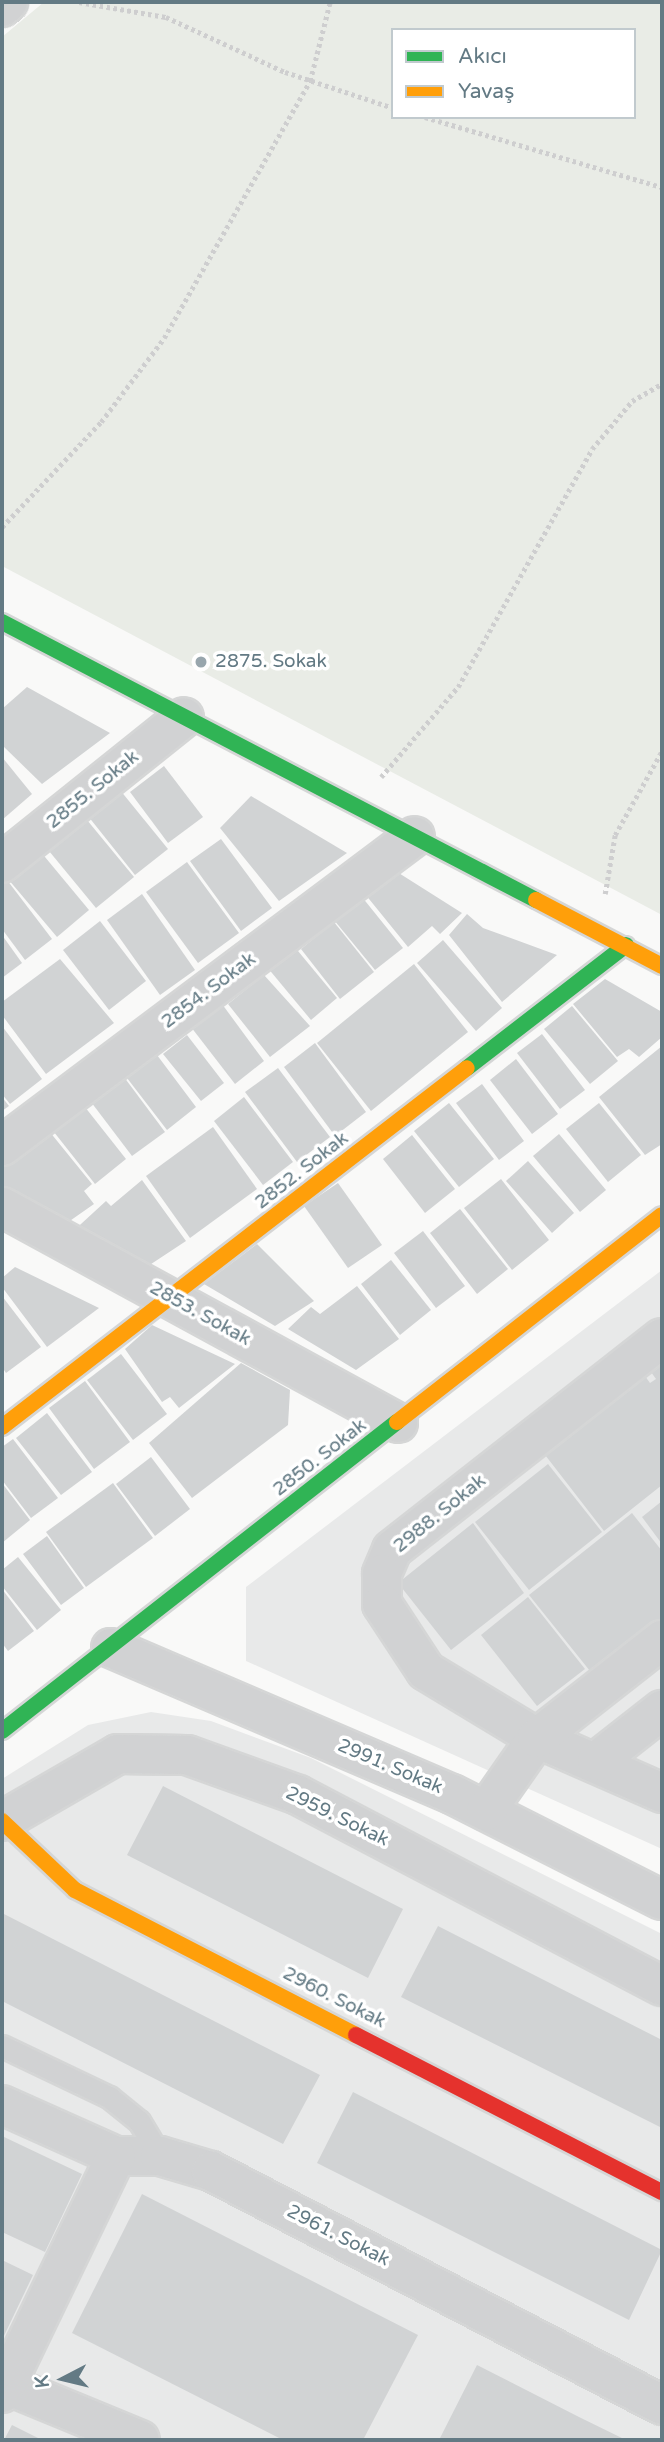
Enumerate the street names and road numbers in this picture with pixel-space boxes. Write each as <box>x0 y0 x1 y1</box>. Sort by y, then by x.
street label: 2855. Sokak <box>42 746 144 834</box>
street label: 2854. Sokak <box>157 948 261 1034</box>
street label: 2852. Sokak <box>251 1128 353 1214</box>
street label: 2853. Sokak <box>145 1277 255 1351</box>
street label: 2850. Sokak <box>269 1415 371 1501</box>
street label: 2988. Sokak <box>389 1470 491 1558</box>
street label: 2991. Sokak <box>334 1735 446 1799</box>
street label: 2959. Sokak <box>282 1782 392 1852</box>
street label: 2960. Sokak <box>279 1962 389 2034</box>
street label: 2961. Sokak <box>283 2200 393 2272</box>

